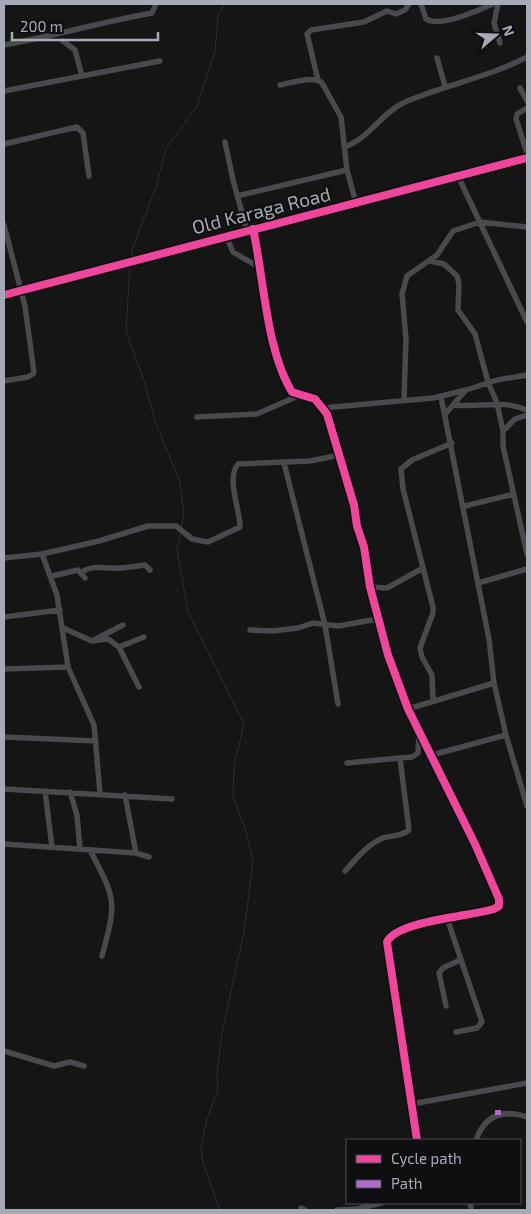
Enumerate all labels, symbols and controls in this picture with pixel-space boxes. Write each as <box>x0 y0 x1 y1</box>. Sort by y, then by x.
scale bar <box>12 10 159 42</box>
north arrow <box>471 10 521 60</box>
text: 200 m <box>20 17 63 35</box>
text: N <box>499 23 518 38</box>
street label: Old Karaga Road <box>189 182 333 238</box>
legend <box>346 1139 521 1204</box>
text: Cycle path <box>391 1149 462 1167</box>
text: Path <box>391 1174 422 1192</box>

